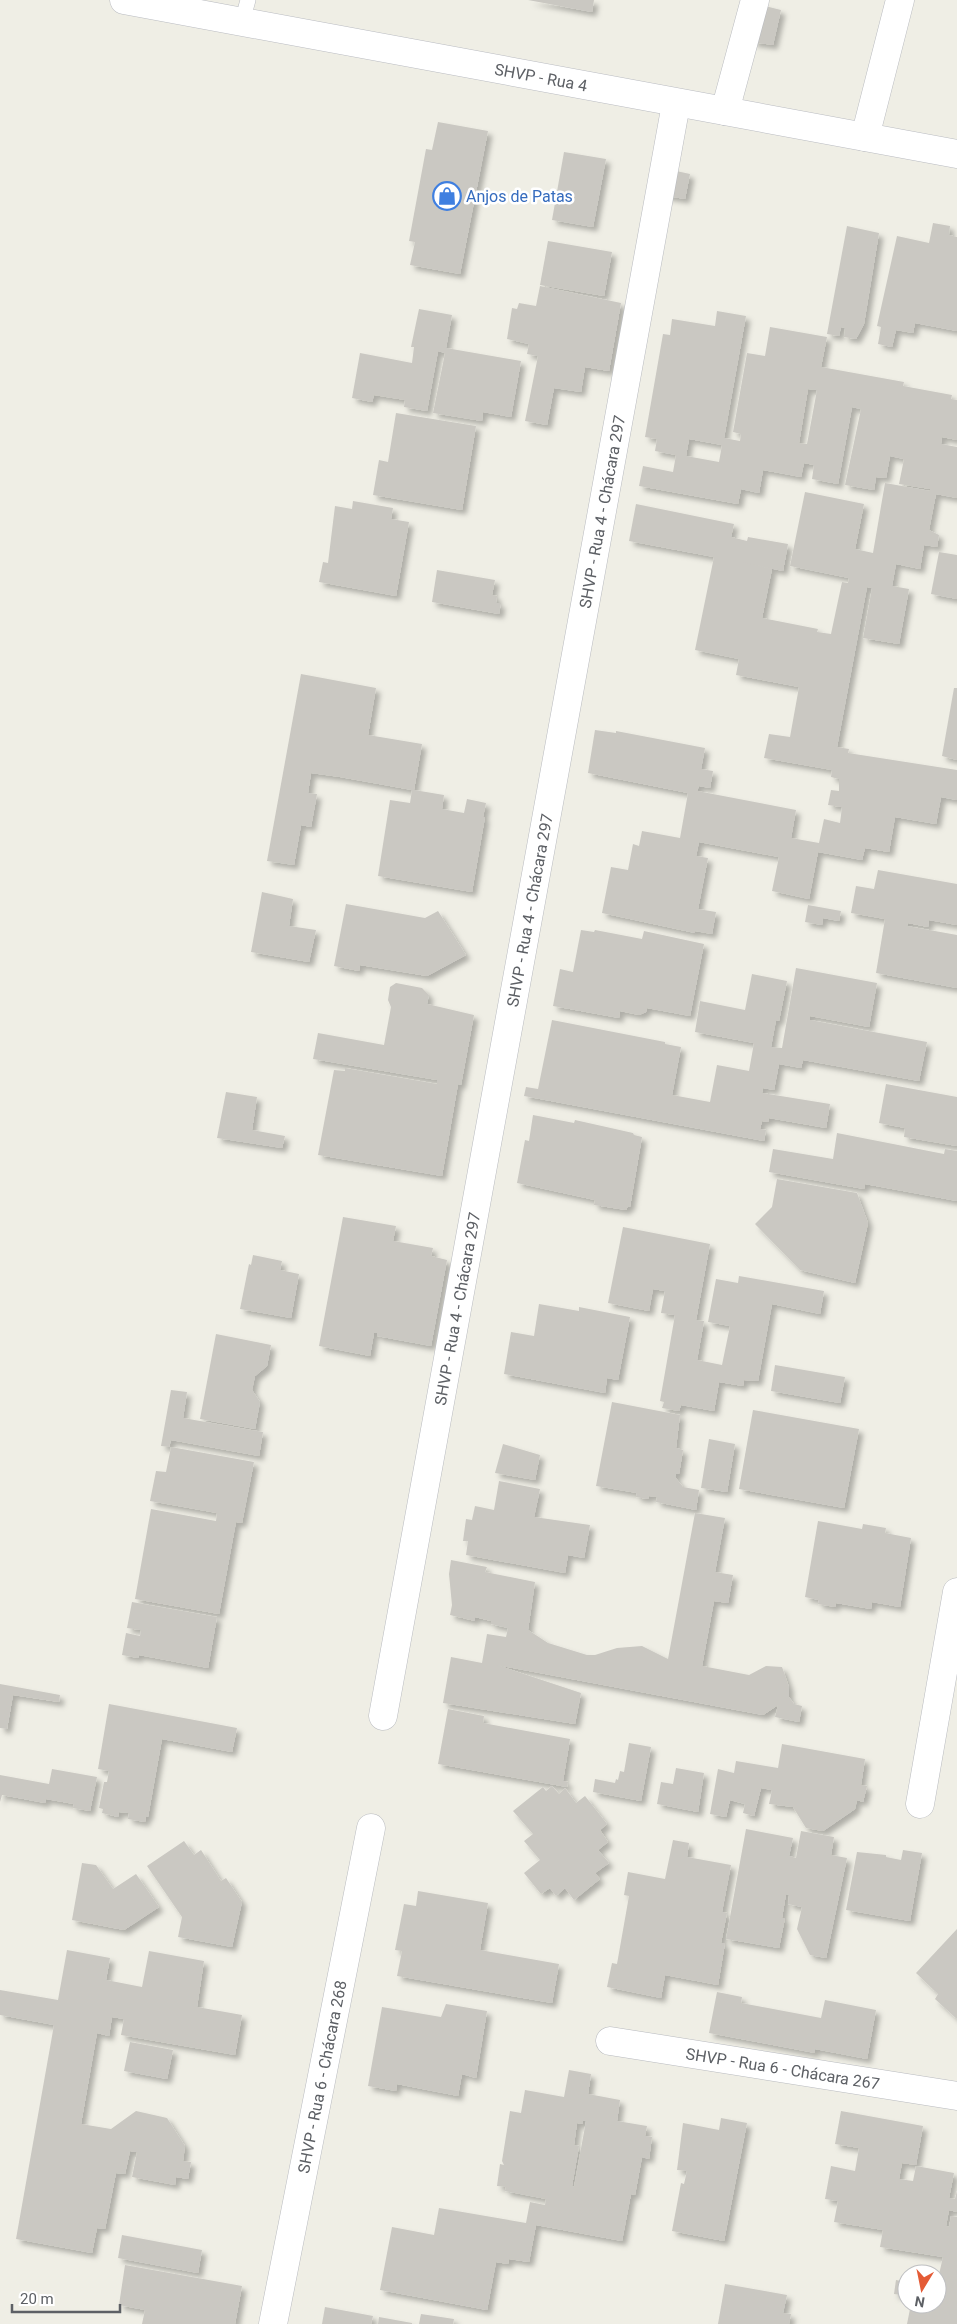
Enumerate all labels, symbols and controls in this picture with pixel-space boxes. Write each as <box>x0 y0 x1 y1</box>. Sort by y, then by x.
street label: SHVP - Rua 4 <box>493 60 589 95</box>
shop icon: Anjos de Patas <box>432 181 462 211</box>
place label: Anjos de Patas <box>466 187 573 206</box>
street label: SHVP - Rua 4 - Chácara 297 <box>576 414 629 610</box>
street label: SHVP - Rua 4 - Chácara 297 <box>503 812 557 1008</box>
street label: SHVP - Rua 4 - Chácara 297 <box>431 1211 484 1407</box>
street label: SHVP - Rua 6 - Chácara 268 <box>294 1979 351 2175</box>
street label: SHVP - Rua 6 - Chácara 267 <box>684 2044 881 2094</box>
north arrow <box>897 2264 947 2314</box>
scale bar <box>12 2282 120 2314</box>
text: 20 m <box>20 2290 54 2308</box>
text: N <box>913 2293 926 2311</box>

